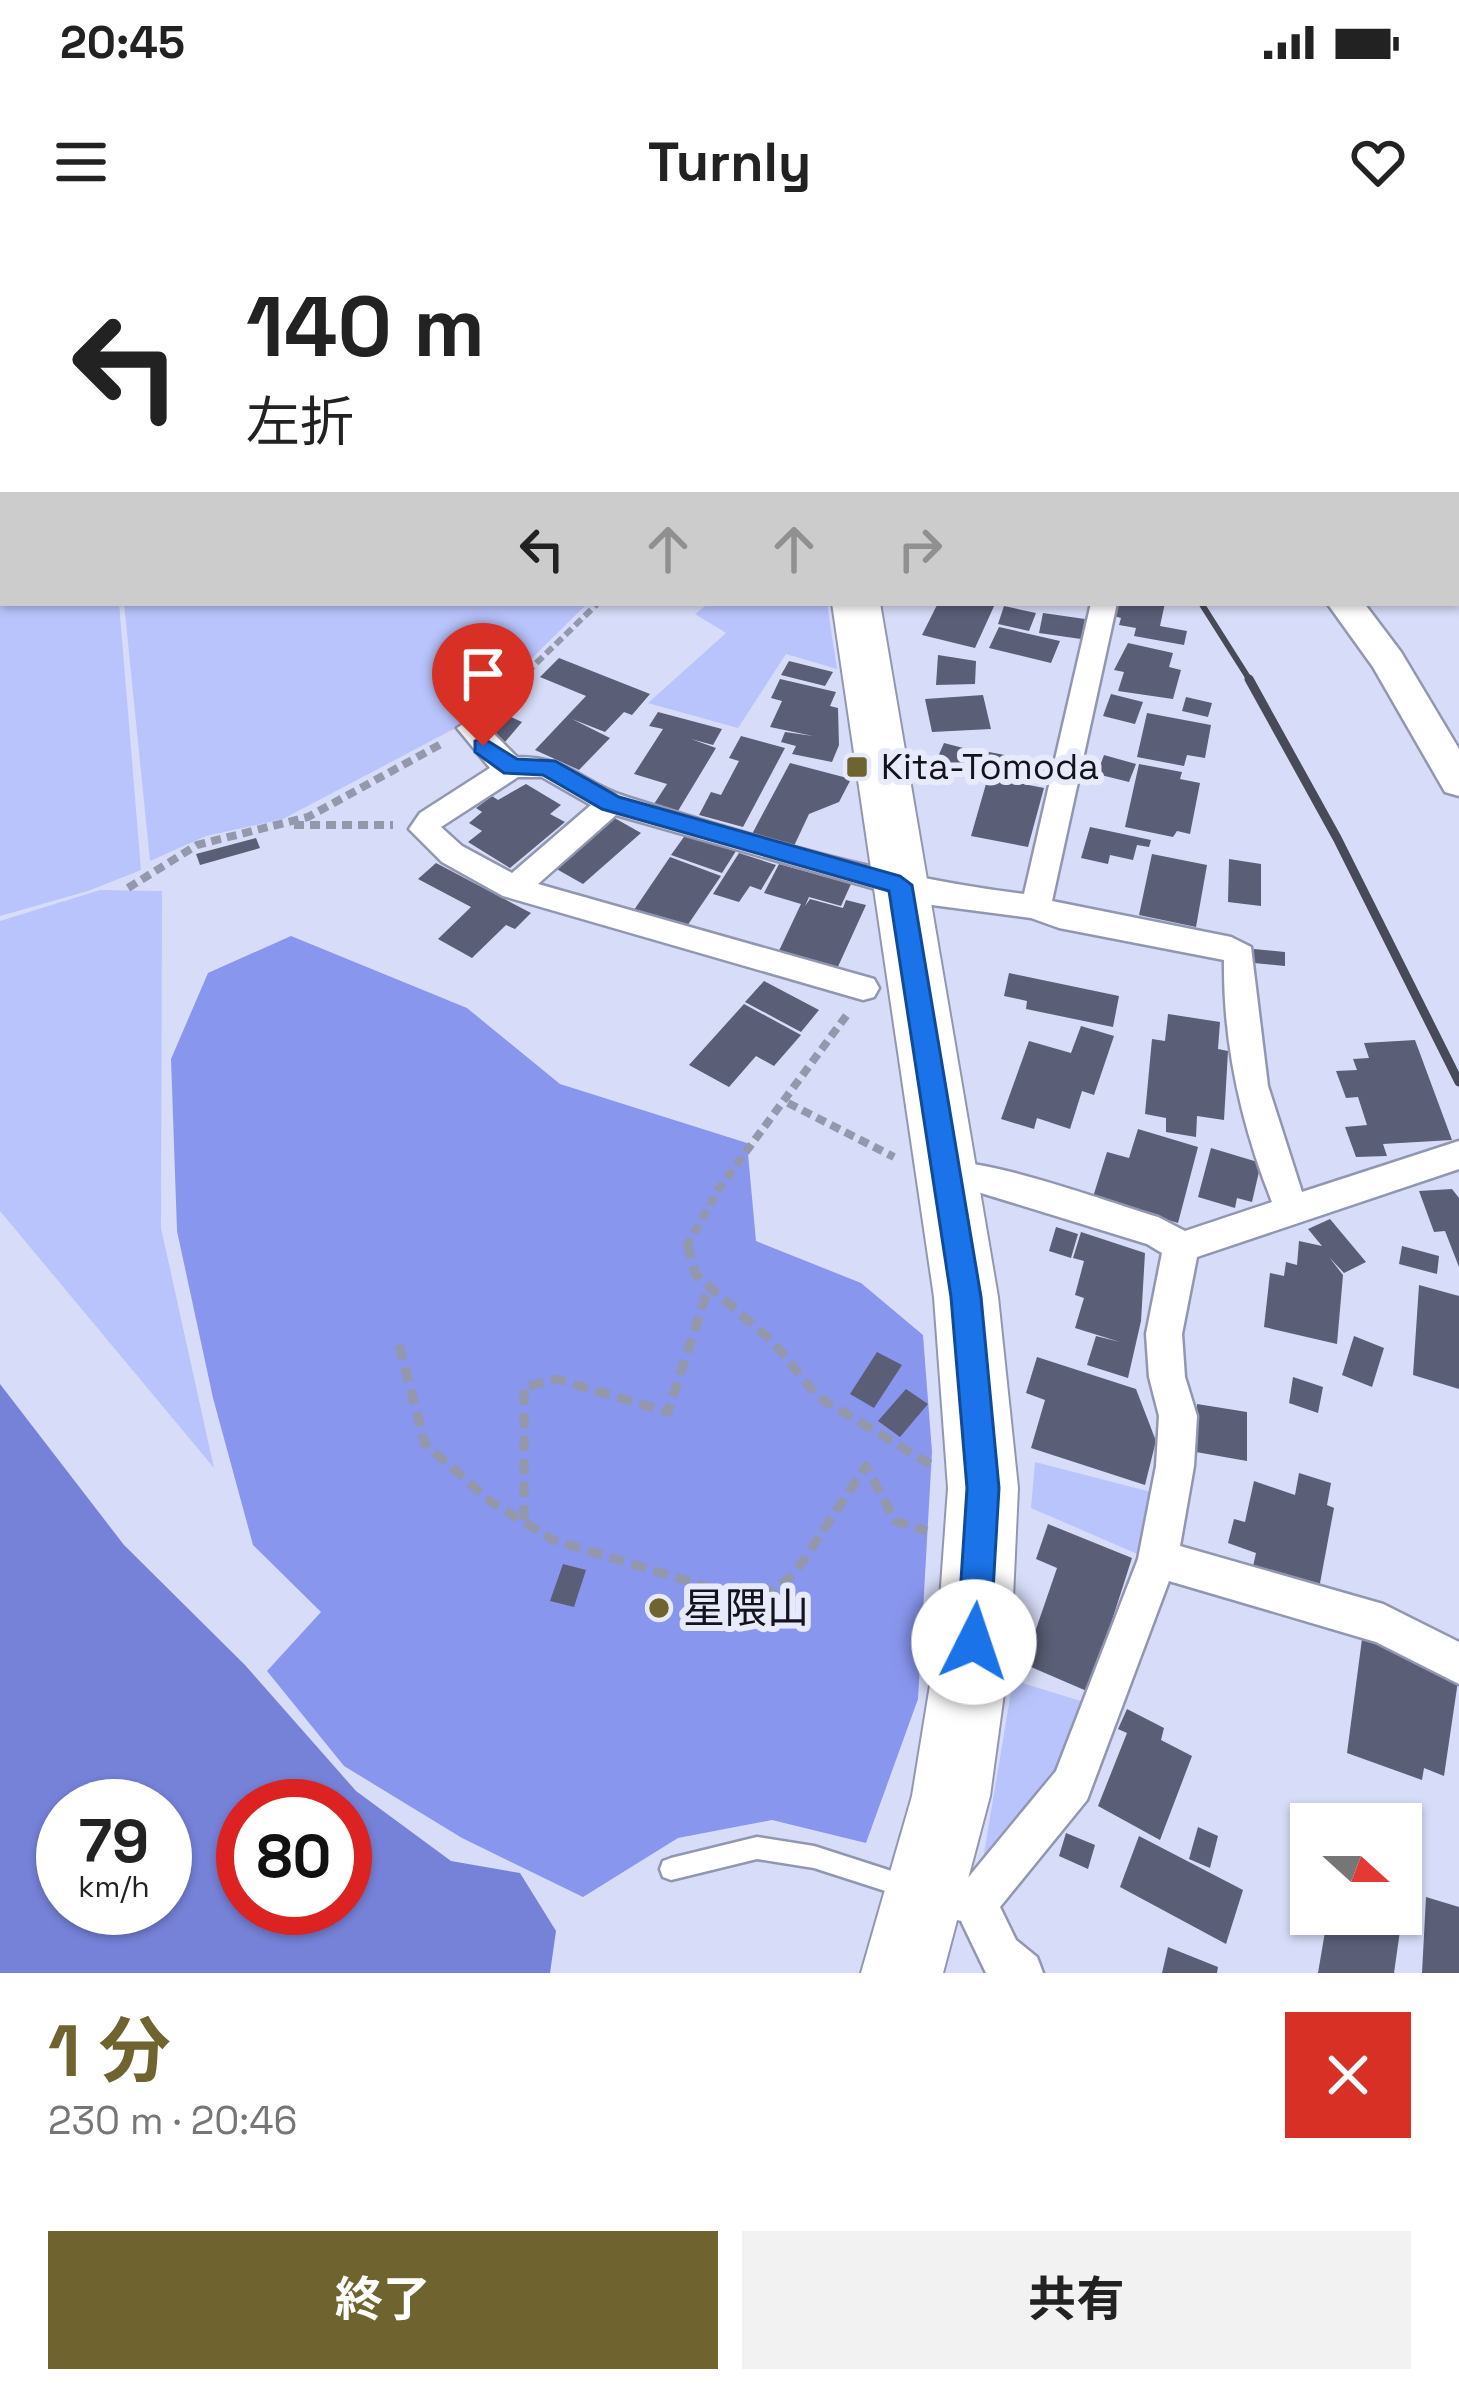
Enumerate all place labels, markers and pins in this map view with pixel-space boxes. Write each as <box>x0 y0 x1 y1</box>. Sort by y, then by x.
pin <box>432 623 534 746</box>
place label: Kita-Tomoda <box>881 744 1099 790</box>
marker: Kita-Tomoda <box>844 754 870 780</box>
place label: 星隈山 <box>683 1582 809 1635</box>
marker: 星隈山 <box>646 1595 672 1621</box>

